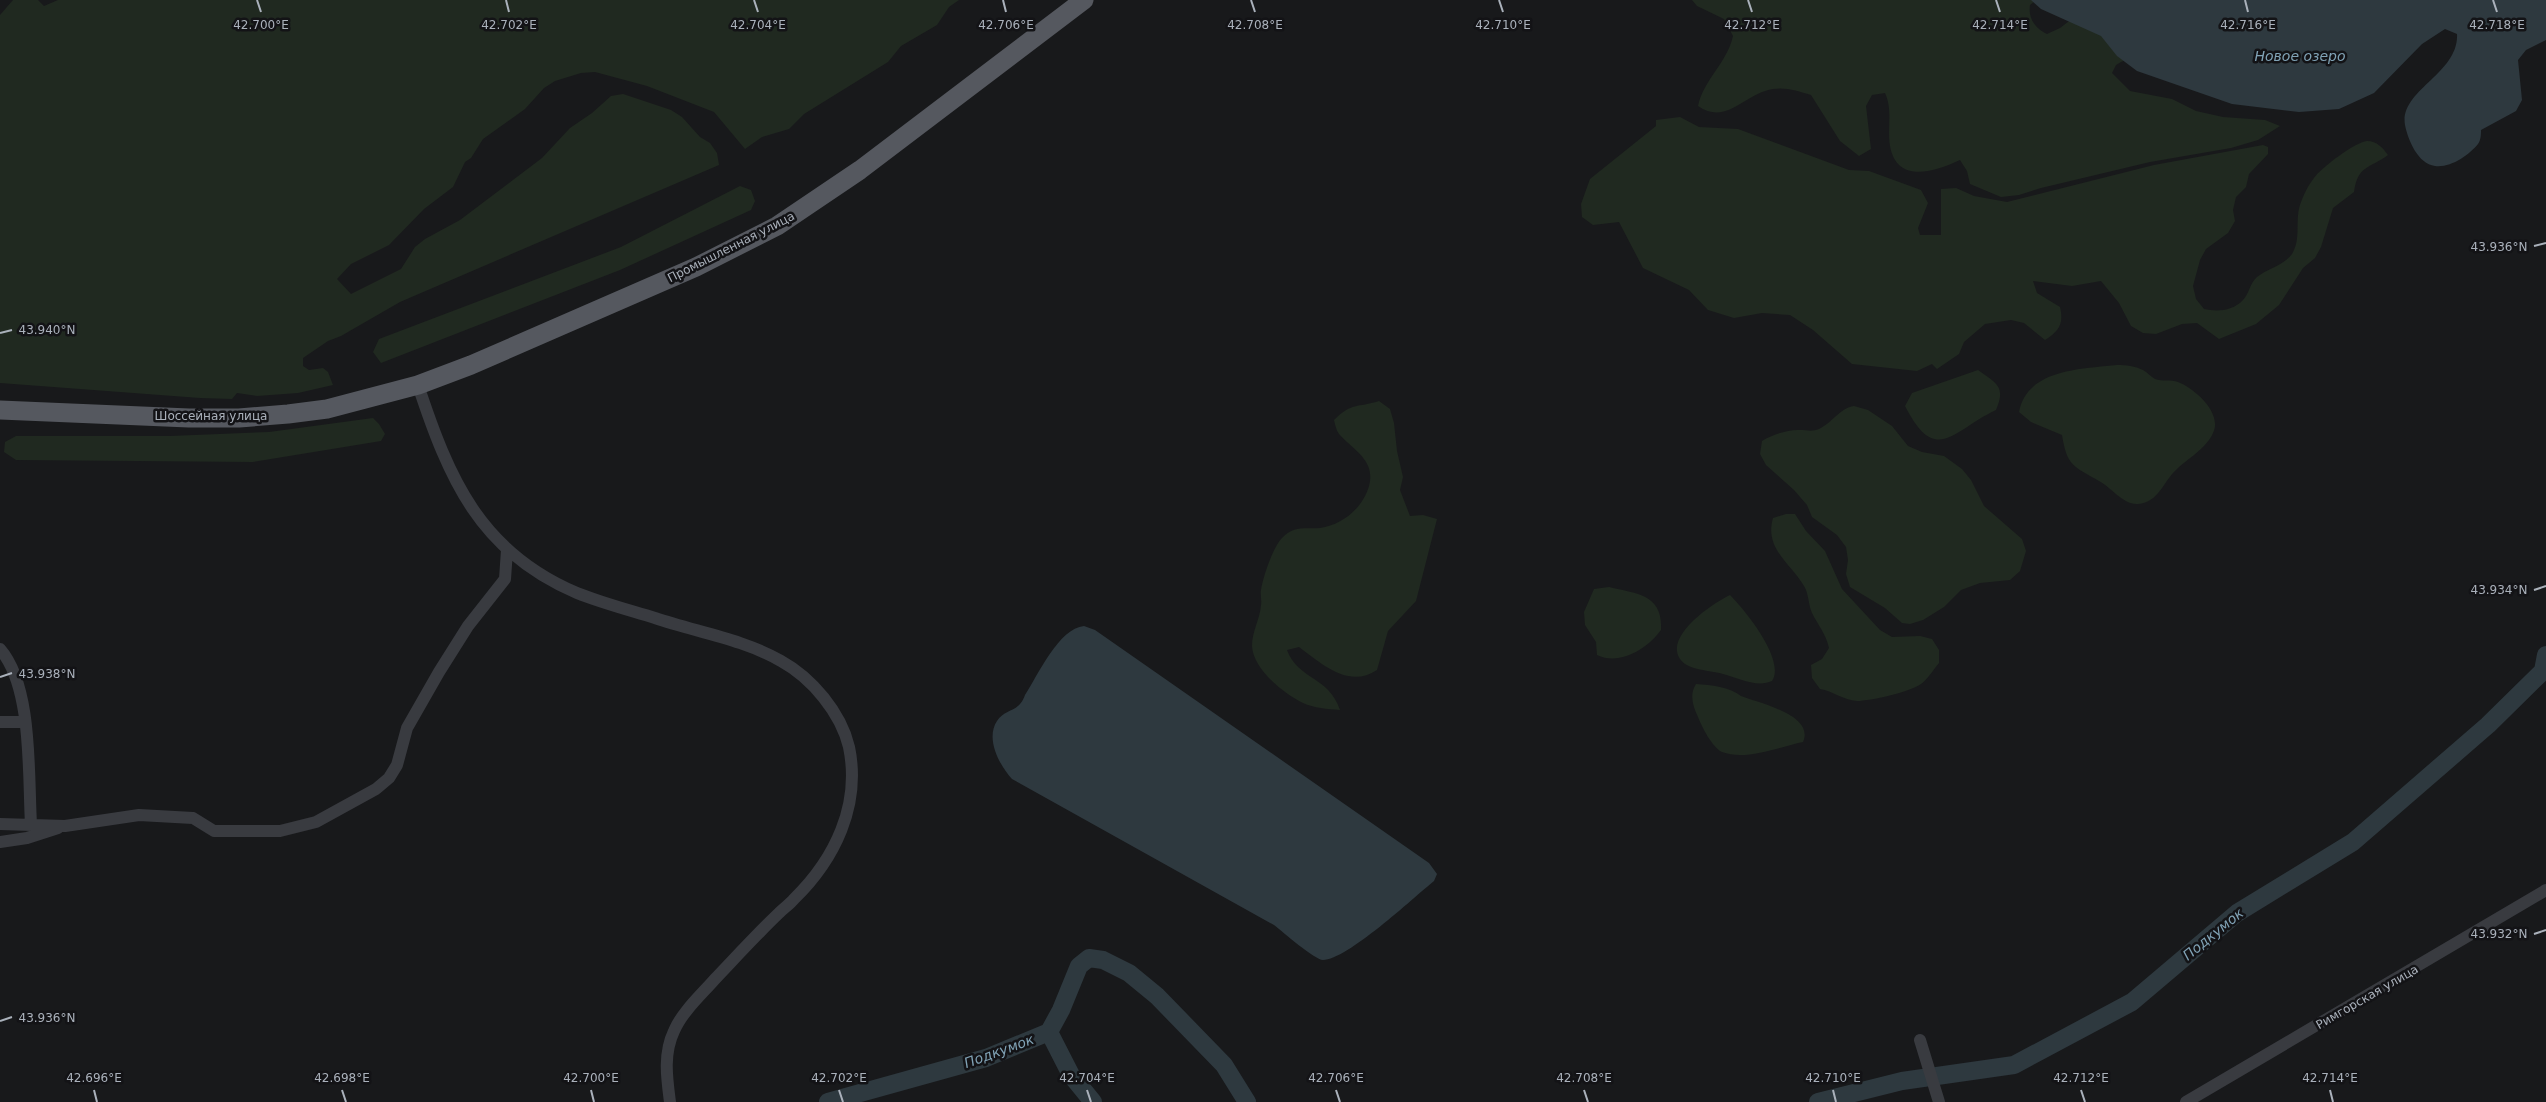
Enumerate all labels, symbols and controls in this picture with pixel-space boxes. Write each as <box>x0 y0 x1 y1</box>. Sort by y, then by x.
text: 42.700°E <box>233 18 289 32</box>
text: 42.702°E <box>481 18 537 32</box>
text: 42.704°E <box>730 18 786 32</box>
text: 42.706°E <box>978 18 1034 32</box>
text: 42.708°E <box>1227 18 1283 32</box>
text: 42.710°E <box>1475 18 1531 32</box>
text: 42.712°E <box>1724 18 1780 32</box>
text: 42.714°E <box>1972 18 2028 32</box>
text: 42.716°E <box>2220 18 2276 32</box>
text: 42.718°E <box>2469 18 2525 32</box>
water label: Новое озеро <box>2254 48 2346 64</box>
street label: Промышленная улица <box>665 209 797 285</box>
text: 43.936°N <box>2471 240 2527 254</box>
text: 43.940°N <box>19 323 75 337</box>
street label: Шоссейная улица <box>155 409 267 423</box>
text: 43.934°N <box>2471 583 2527 597</box>
text: 43.938°N <box>19 667 75 681</box>
water label: Подкумок <box>2180 904 2247 963</box>
text: 43.932°N <box>2471 927 2527 941</box>
street label: Римгорская улица <box>2313 962 2421 1032</box>
text: 43.936°N <box>19 1011 75 1025</box>
water label: Подкумок <box>962 1031 1037 1071</box>
text: 42.696°E <box>66 1071 122 1085</box>
text: 42.698°E <box>314 1071 370 1085</box>
text: 42.700°E <box>563 1071 619 1085</box>
text: 42.702°E <box>811 1071 867 1085</box>
text: 42.704°E <box>1059 1071 1115 1085</box>
text: 42.706°E <box>1308 1071 1364 1085</box>
text: 42.708°E <box>1556 1071 1612 1085</box>
text: 42.710°E <box>1805 1071 1861 1085</box>
text: 42.712°E <box>2053 1071 2109 1085</box>
text: 42.714°E <box>2302 1071 2358 1085</box>

